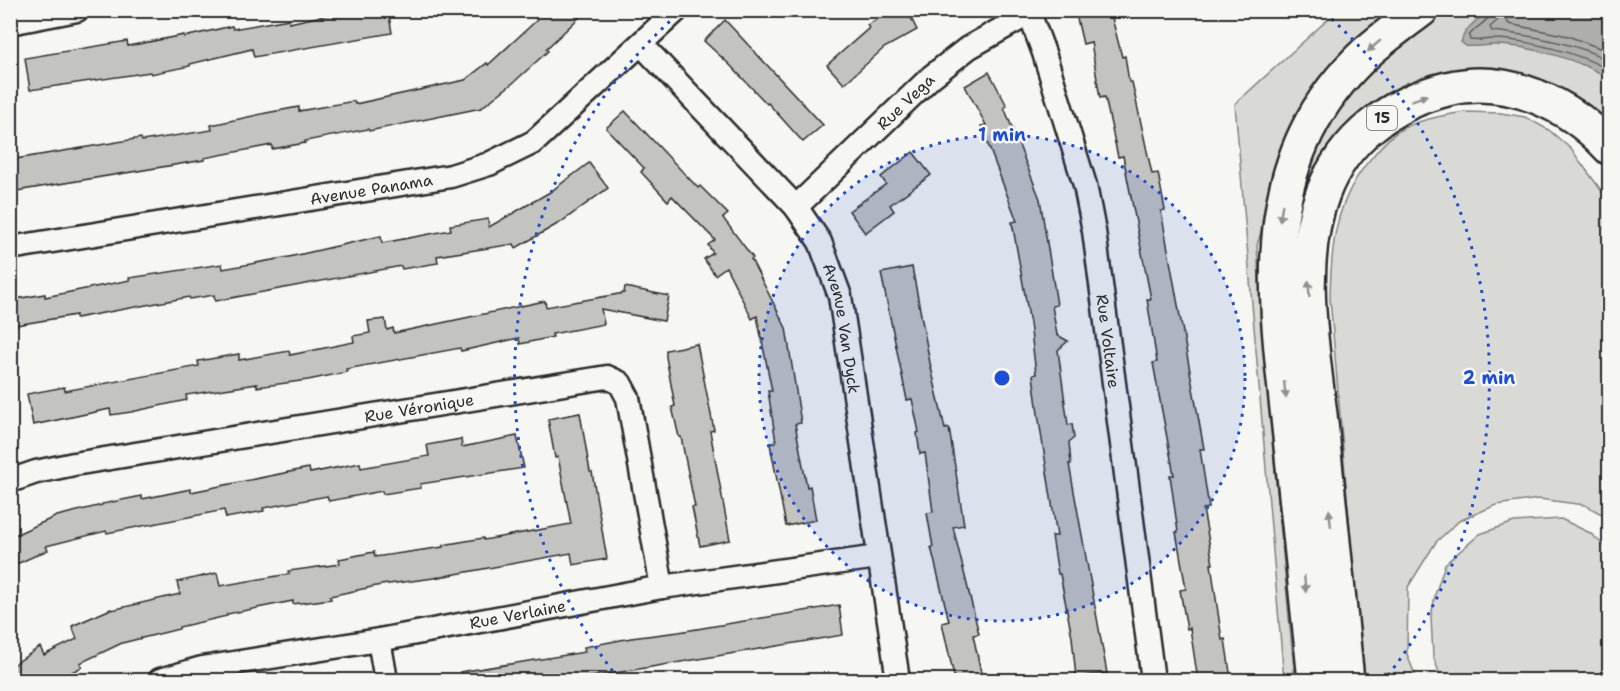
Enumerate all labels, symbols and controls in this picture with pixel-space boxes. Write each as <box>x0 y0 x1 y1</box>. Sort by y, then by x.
one-way arrow <box>1367 39 1382 52</box>
street label: Rue Vega <box>872 69 939 134</box>
one-way arrow <box>1410 92 1428 102</box>
road number: 15 <box>1367 106 1397 130</box>
text: 1 min <box>978 123 1026 147</box>
street label: Avenue Panama <box>308 169 434 209</box>
one-way arrow <box>1276 203 1285 222</box>
street label: Avenue Van Dyck <box>818 260 865 395</box>
one-way arrow <box>1305 279 1314 298</box>
street label: Rue Voltaire <box>1092 293 1125 389</box>
text: 2 min <box>1463 366 1515 390</box>
centre of rings <box>992 368 1012 388</box>
one-way arrow <box>1280 381 1290 400</box>
street label: Rue Véronique <box>363 388 475 427</box>
one-way arrow <box>1325 508 1335 527</box>
one-way arrow <box>1300 575 1310 594</box>
street label: Rue Verlaine <box>468 595 568 633</box>

